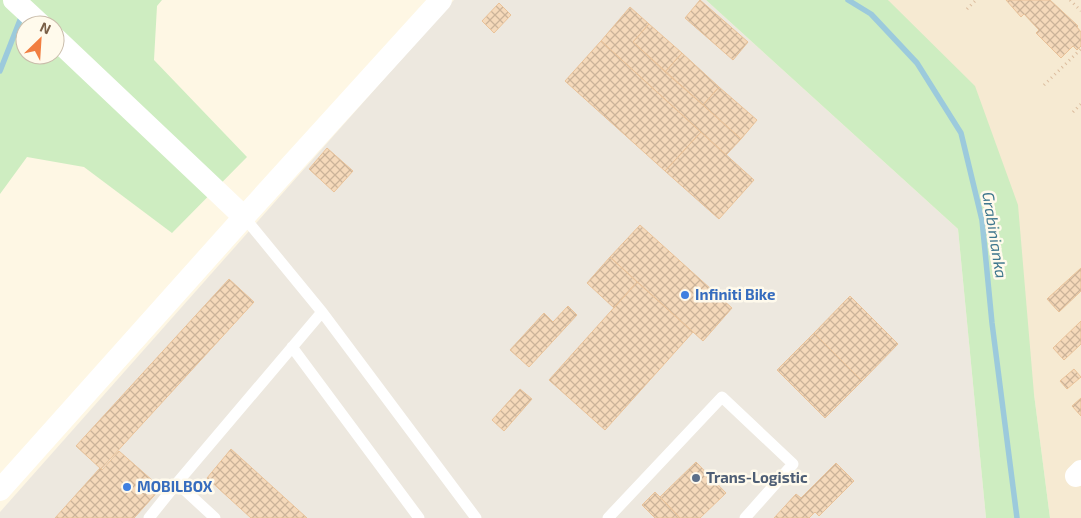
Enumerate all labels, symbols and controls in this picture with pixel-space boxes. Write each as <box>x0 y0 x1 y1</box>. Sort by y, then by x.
north arrow <box>15 15 65 65</box>
text: N <box>38 18 54 38</box>
water label: Grabinianka <box>979 190 1012 280</box>
place label: Infiniti Bike <box>695 285 775 303</box>
marker: Infiniti Bike <box>679 289 691 301</box>
place label: Trans-Logistic <box>706 468 808 486</box>
marker: Trans-Logistic <box>690 472 702 484</box>
place label: MOBILBOX <box>137 477 213 495</box>
marker: MOBILBOX <box>121 481 133 493</box>

